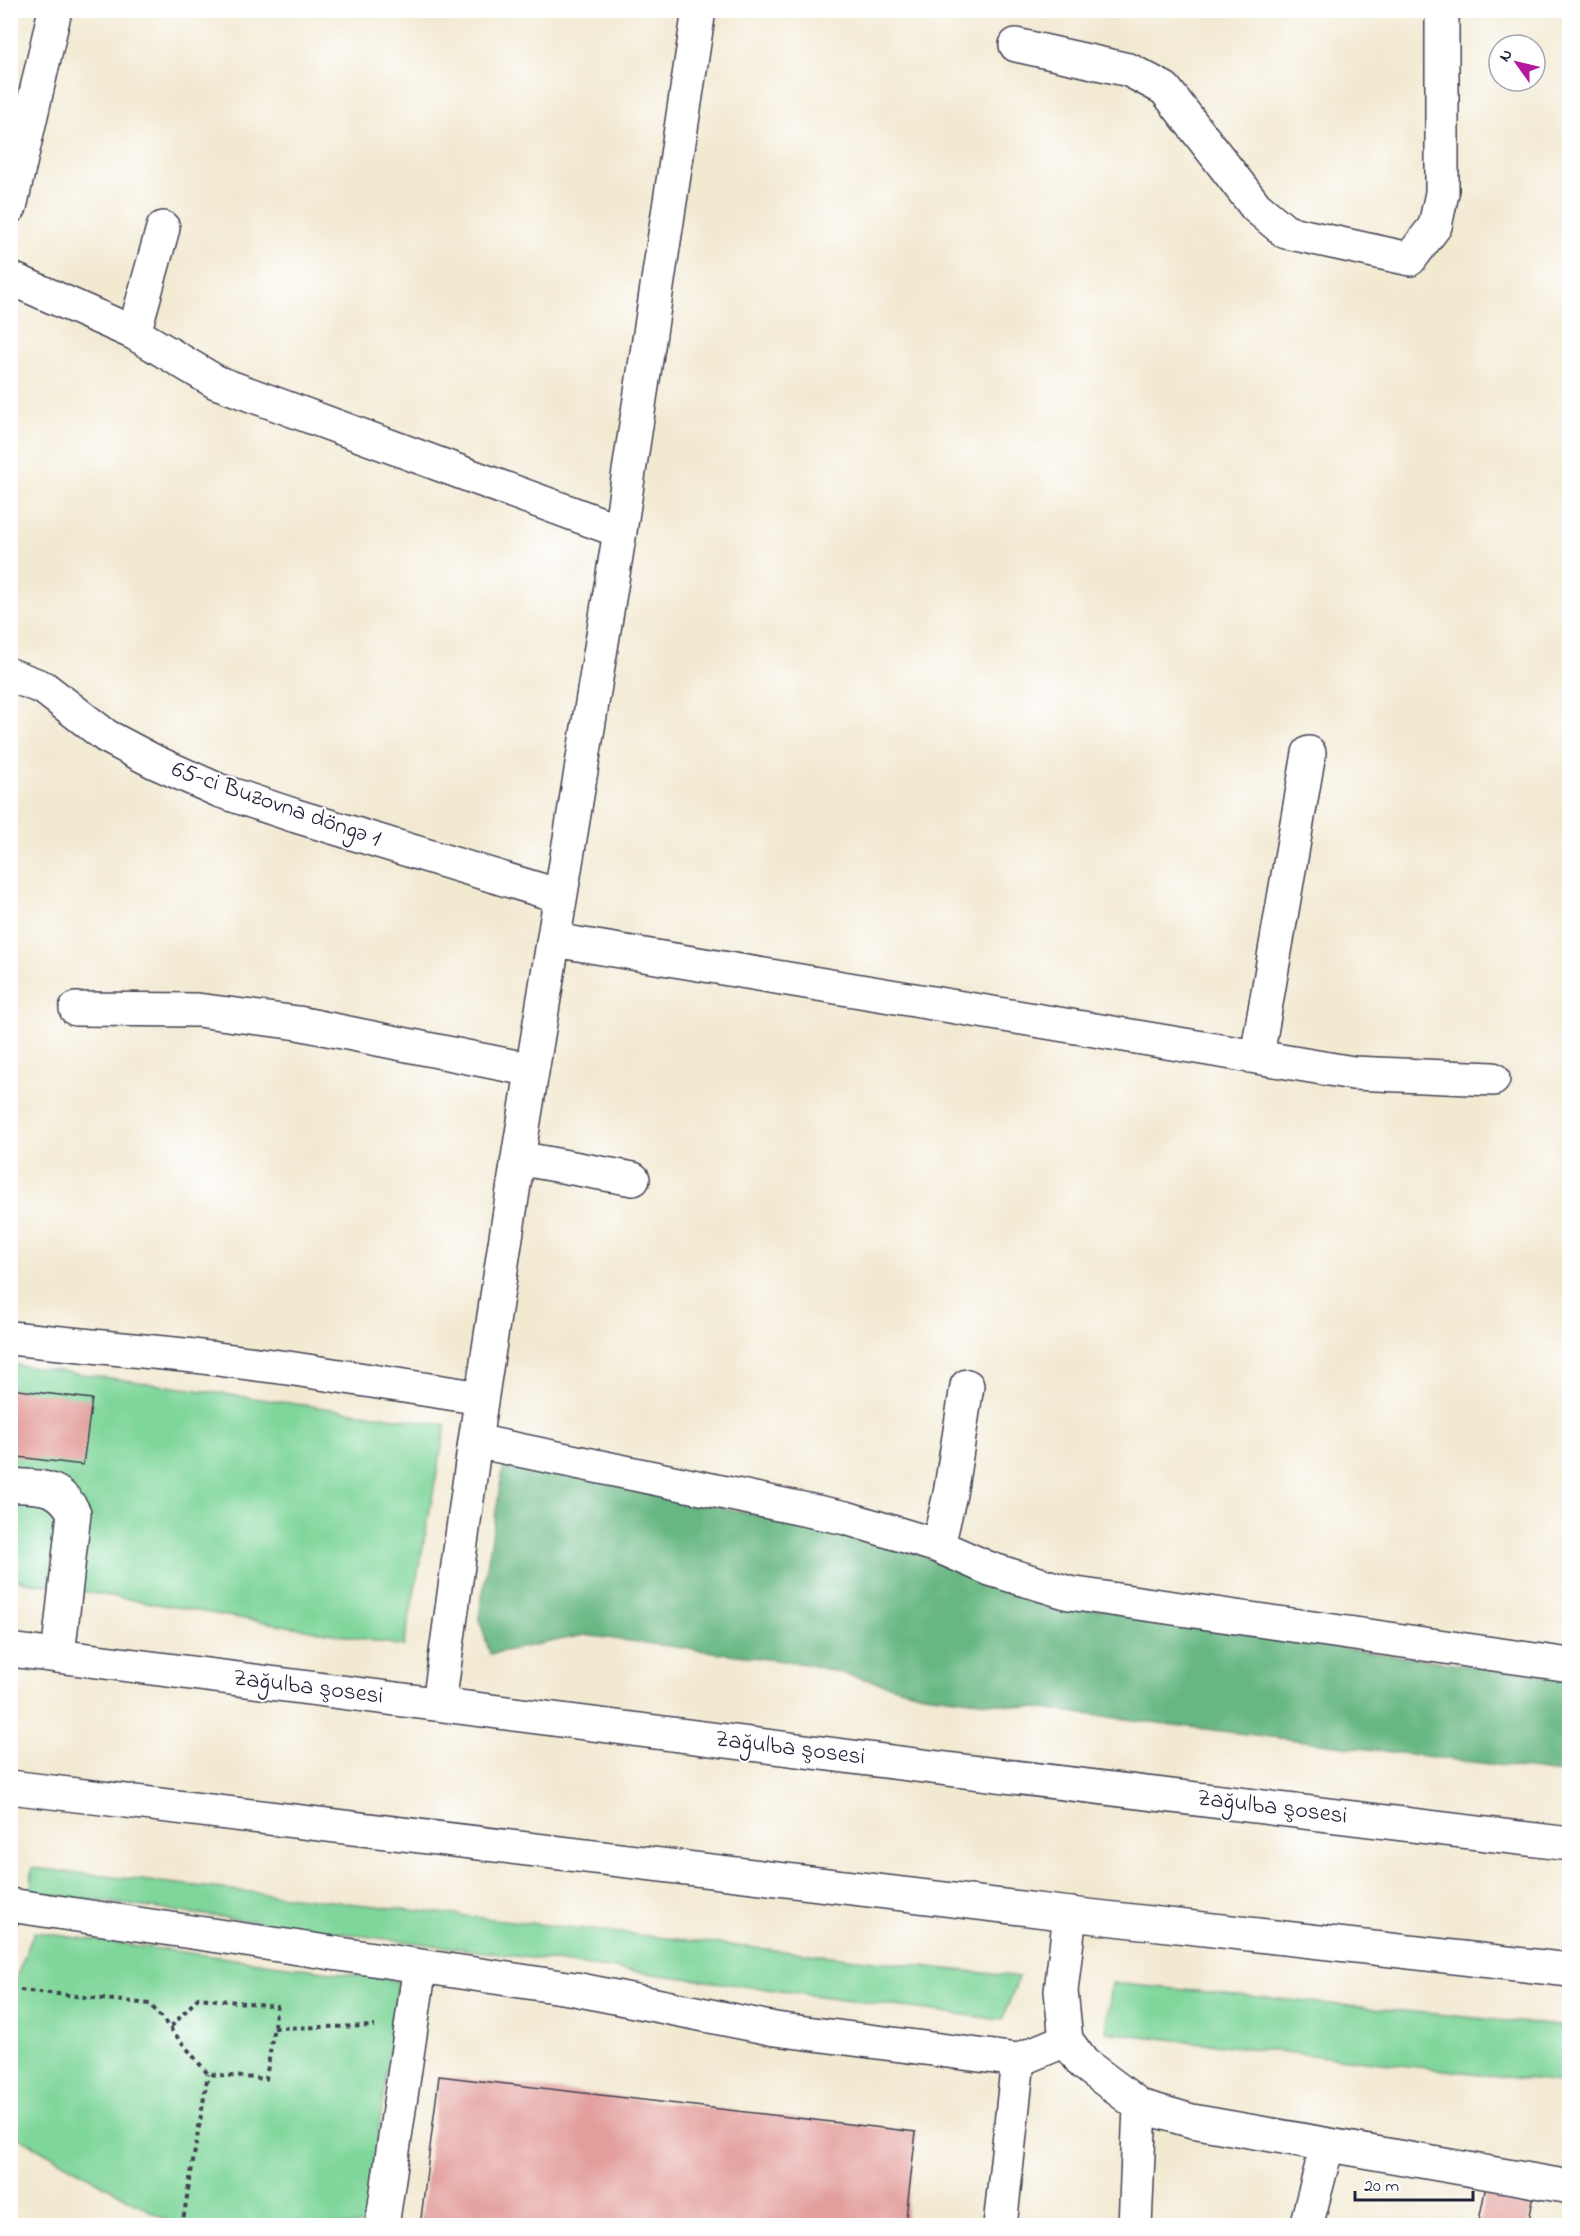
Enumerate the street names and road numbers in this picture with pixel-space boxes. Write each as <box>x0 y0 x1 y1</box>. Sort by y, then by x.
street label: 65-ci Buzovna döngə 1 <box>167 753 386 857</box>
street label: Zağulba şosesi <box>231 1661 385 1715</box>
street label: Zağulba şosesi <box>713 1722 867 1776</box>
street label: Zağulba şosesi <box>1195 1781 1349 1835</box>

